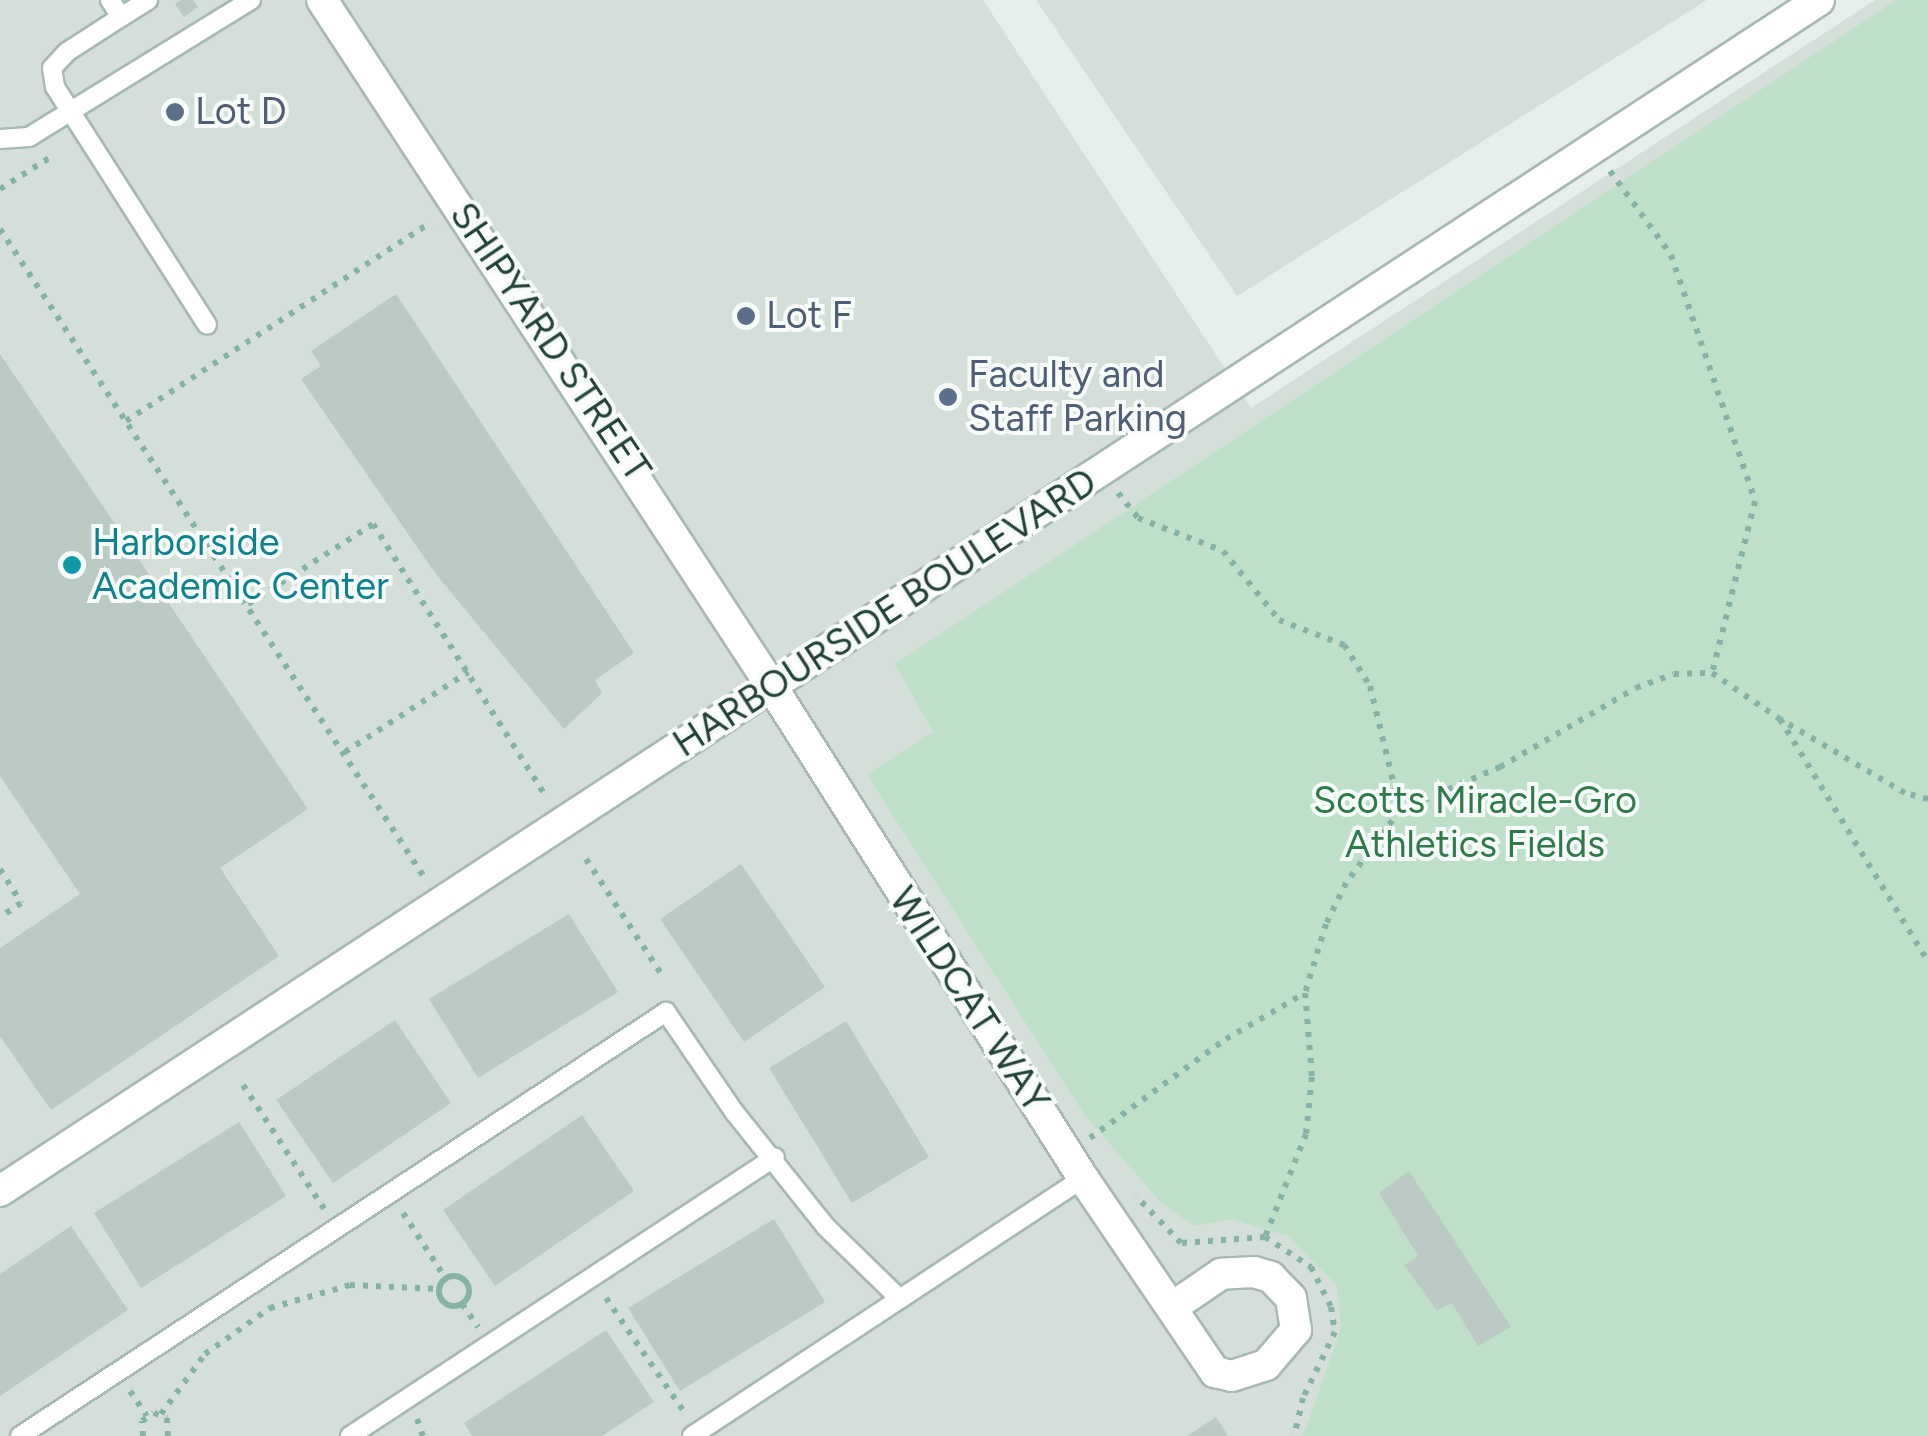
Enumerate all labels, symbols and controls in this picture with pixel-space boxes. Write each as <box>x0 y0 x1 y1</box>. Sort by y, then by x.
place label: Lot D <box>195 89 287 135</box>
marker: Lot D <box>164 101 186 123</box>
street label: SHIPYARD STREET <box>440 194 660 490</box>
place label: Lot F <box>766 293 852 339</box>
marker: Lot F <box>735 305 757 327</box>
place label: Faculty and Staff Parking <box>968 352 1187 442</box>
marker: Faculty and Staff Parking <box>937 386 959 408</box>
street label: HARBOURSIDE BOULEVARD <box>665 459 1105 767</box>
place label: Harborside Academic Center <box>92 520 389 610</box>
marker: Harborside Academic Center <box>61 554 83 576</box>
park label: Scotts Miracle-Gro Athletics Fields <box>1313 778 1637 868</box>
street label: WILDCAT WAY <box>879 879 1059 1121</box>

